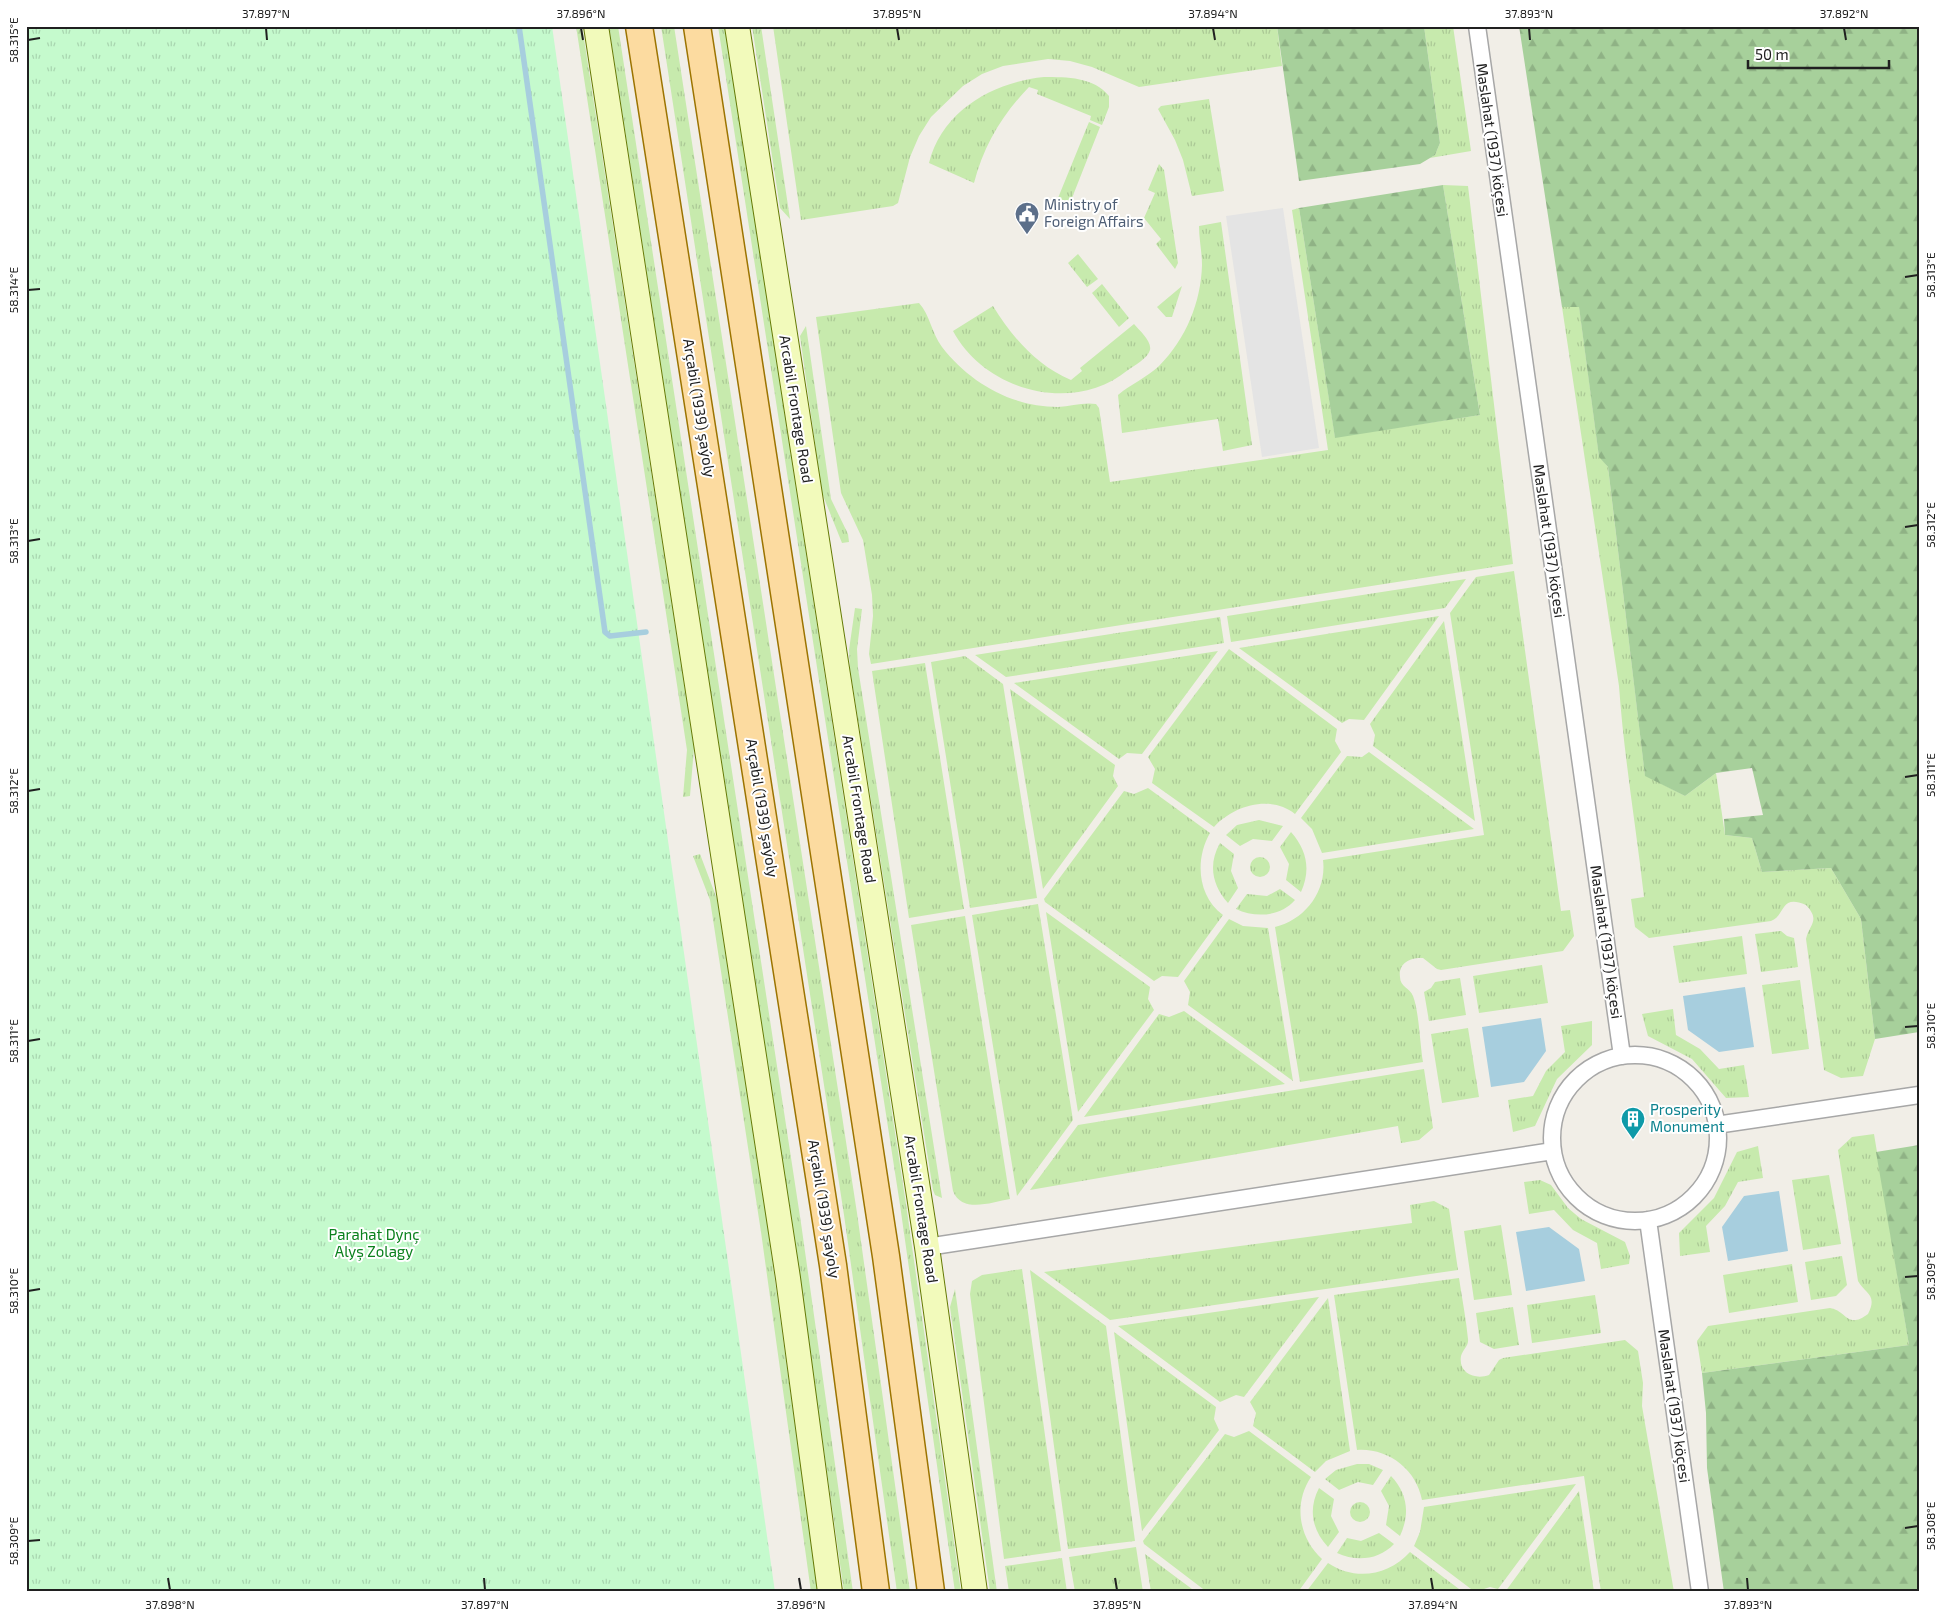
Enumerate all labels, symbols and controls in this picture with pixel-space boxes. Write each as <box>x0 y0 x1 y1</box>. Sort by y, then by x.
text: 37.897°N <box>242 6 290 20</box>
text: 37.896°N <box>557 6 605 20</box>
text: 37.895°N <box>873 6 921 20</box>
text: 37.894°N <box>1188 6 1238 20</box>
text: 37.893°N <box>1505 6 1553 20</box>
text: 37.892°N <box>1820 6 1868 20</box>
text: 58.315°E <box>6 17 20 63</box>
scale bar <box>1748 38 1889 70</box>
text: 50 m <box>1755 45 1789 63</box>
street label: Maslahat (1937) köçesi <box>1472 62 1513 218</box>
place label: Ministry of Foreign Affairs <box>1044 195 1144 230</box>
public building icon: Ministry of Foreign Affairs <box>1014 201 1040 235</box>
text: 58.313°E <box>1923 252 1937 298</box>
text: 58.314°E <box>6 267 20 313</box>
street label: Arcabil Frontage Road <box>776 334 818 484</box>
street label: Arçabil (1939) şaýoly <box>679 337 720 479</box>
street label: Maslahat (1937) köçesi <box>1529 463 1570 619</box>
text: 58.312°E <box>1923 502 1937 548</box>
text: 58.313°E <box>6 518 20 564</box>
street label: Arcabil Frontage Road <box>839 734 881 884</box>
street label: Arçabil (1939) şaýoly <box>742 737 783 879</box>
text: 58.311°E <box>1923 753 1937 797</box>
text: 58.312°E <box>6 768 20 814</box>
street label: Maslahat (1937) köçesi <box>1586 864 1627 1020</box>
text: 58.310°E <box>1923 1003 1937 1049</box>
text: 58.311°E <box>6 1019 20 1063</box>
place label: Prosperity Monument <box>1650 1100 1725 1135</box>
building icon: Prosperity Monument <box>1620 1106 1646 1140</box>
street label: Arcabil Frontage Road <box>901 1134 943 1284</box>
street label: Arçabil (1939) şaýoly <box>804 1138 845 1280</box>
park label: Parahat Dynç Alyş Zolagy <box>328 1225 420 1261</box>
text: 58.309°E <box>1923 1252 1937 1300</box>
text: 58.310°E <box>6 1268 20 1314</box>
street label: Maslahat (1937) köçesi <box>1654 1328 1695 1484</box>
text: 58.308°E <box>1923 1501 1937 1550</box>
text: 58.309°E <box>6 1517 20 1565</box>
text: 37.898°N <box>145 1597 195 1611</box>
text: 37.897°N <box>461 1597 509 1611</box>
text: 37.896°N <box>777 1597 825 1611</box>
text: 37.895°N <box>1093 1597 1141 1611</box>
text: 37.894°N <box>1408 1597 1458 1611</box>
text: 37.893°N <box>1724 1597 1772 1611</box>

